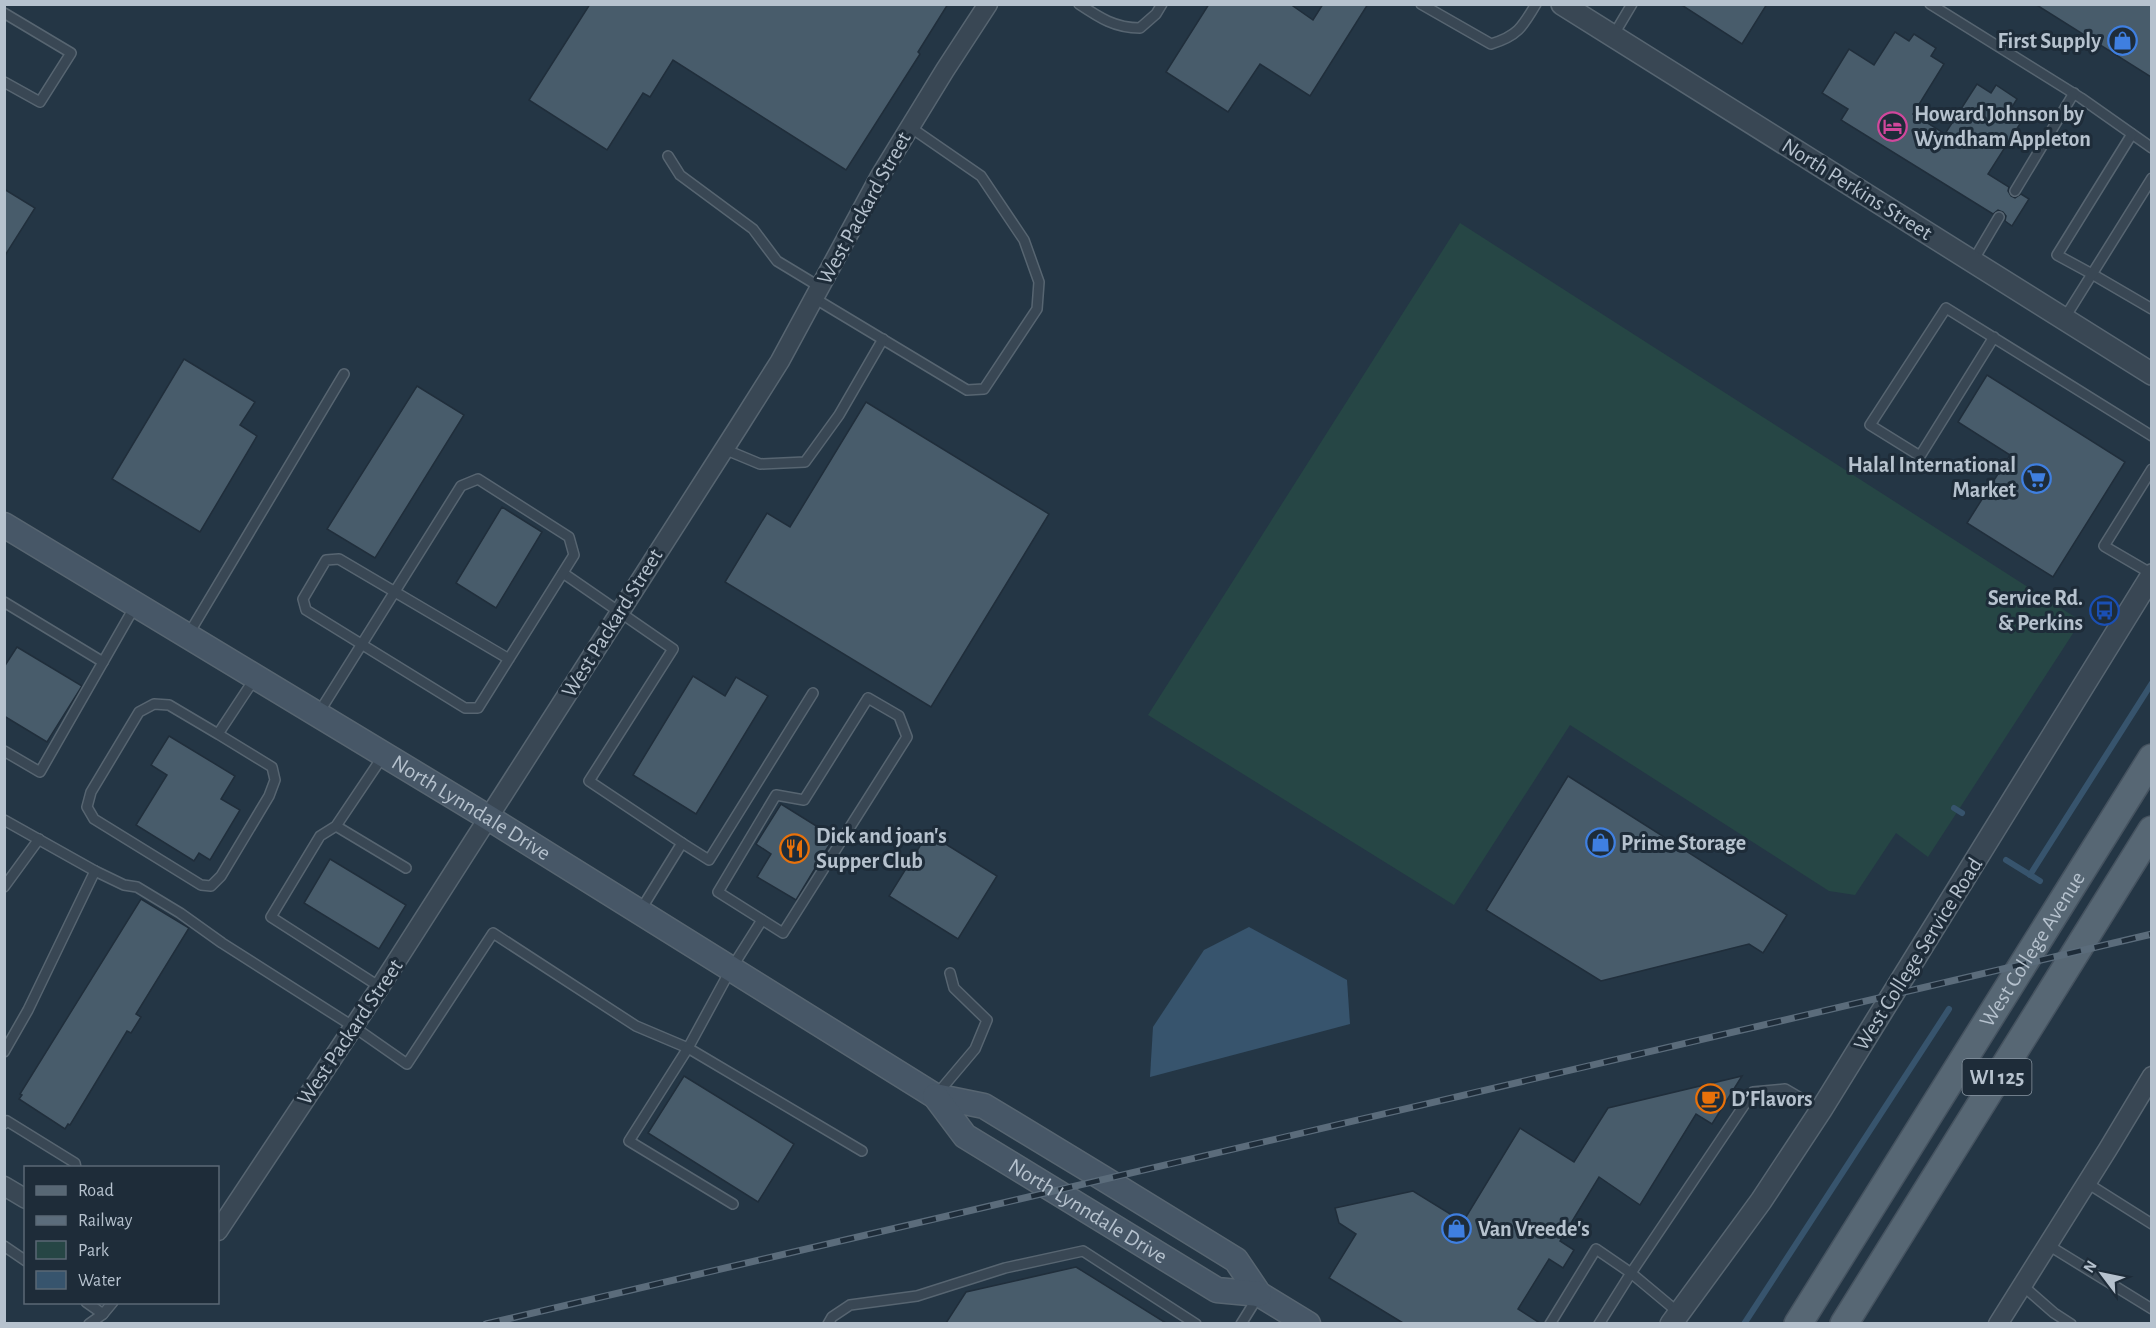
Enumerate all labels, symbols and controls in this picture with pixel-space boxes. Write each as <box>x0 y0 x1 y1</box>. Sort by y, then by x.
shop icon: First Supply <box>2106 25 2138 57</box>
place label: First Supply <box>1998 30 2101 53</box>
place label: Howard Johnson by Wyndham Appleton <box>1914 103 2091 151</box>
hotel icon: Howard Johnson by Wyndham Appleton <box>1877 111 1909 143</box>
street label: West Packard Street <box>813 128 915 288</box>
street label: North Perkins Street <box>1778 134 1936 244</box>
place label: Halal International Market <box>1848 454 2017 501</box>
supermarket icon: Halal International Market <box>2021 462 2053 494</box>
street label: West Packard Street <box>557 545 667 701</box>
place label: Service Rd. & Perkins <box>1988 587 2083 634</box>
bus stop icon: Service Rd. & Perkins <box>2088 595 2120 627</box>
street label: North Lynndale Drive <box>388 751 554 864</box>
place label: Dick and joan's Supper Club <box>816 825 947 872</box>
shop icon: Prime Storage <box>1584 827 1616 859</box>
place label: Prime Storage <box>1621 832 1746 854</box>
restaurant icon: Dick and joan's Supper Club <box>779 833 811 865</box>
street label: West College Service Road <box>1850 854 1986 1054</box>
street label: West College Avenue <box>1976 868 2089 1031</box>
street label: West Packard Street <box>293 955 407 1109</box>
road number: WI 125 <box>1962 1059 2032 1095</box>
cafe icon: D’Flavors <box>1694 1083 1726 1115</box>
place label: D’Flavors <box>1731 1088 1813 1110</box>
street label: North Lynndale Drive <box>1005 1154 1171 1268</box>
legend <box>24 1166 219 1304</box>
text: Road <box>78 1182 114 1200</box>
text: Railway <box>78 1212 133 1230</box>
shop icon: Van Vreede's <box>1441 1213 1473 1245</box>
place label: Van Vreede's <box>1478 1218 1590 1240</box>
text: Park <box>78 1242 110 1260</box>
north arrow <box>2072 1244 2132 1304</box>
text: N <box>2080 1258 2100 1276</box>
text: Water <box>78 1272 121 1290</box>

